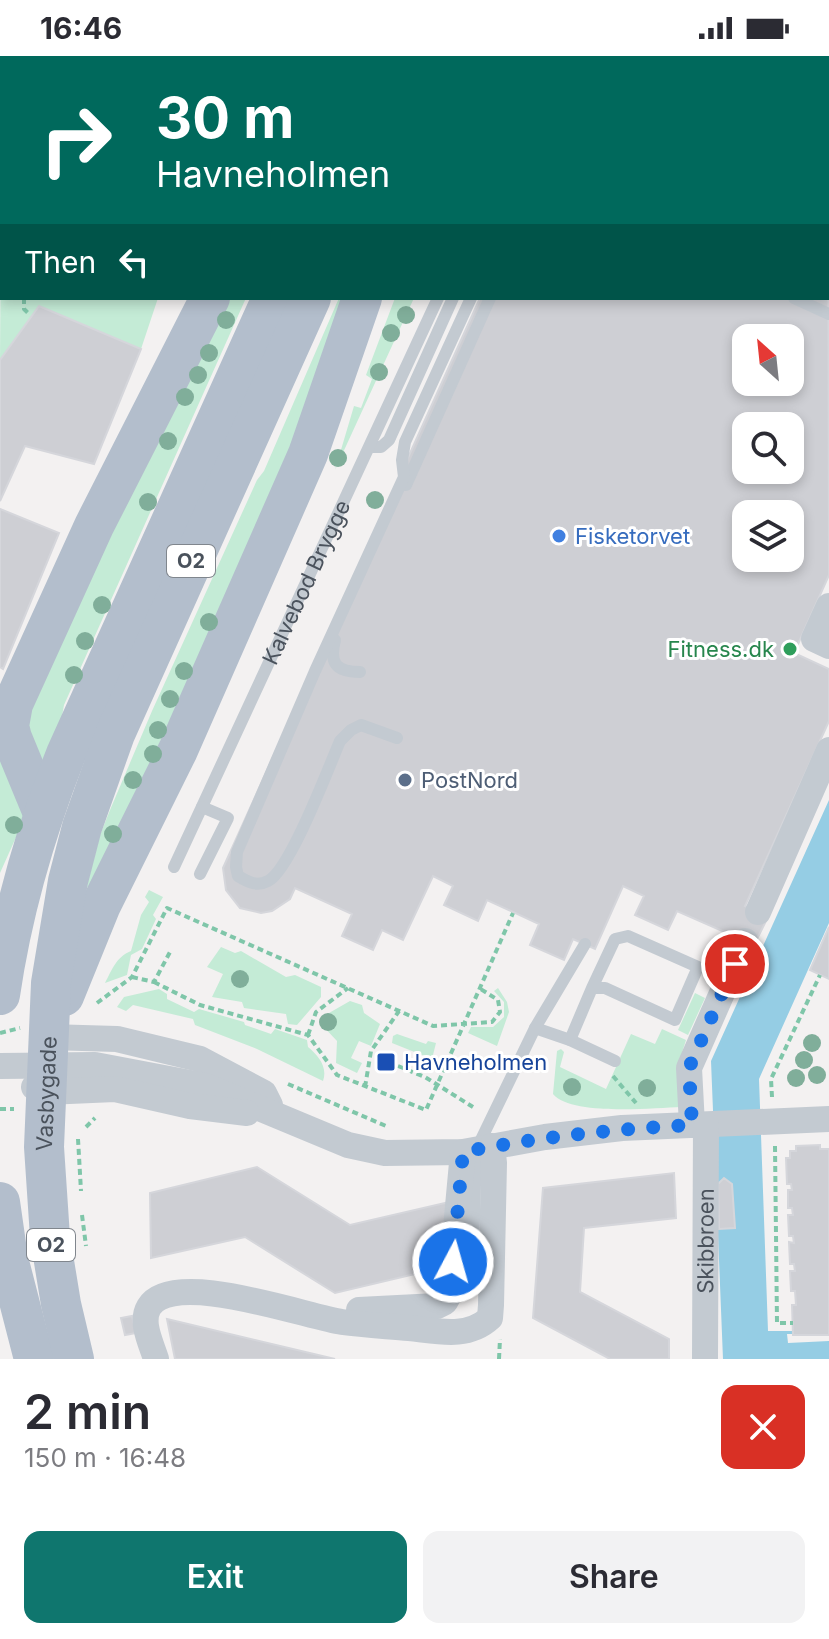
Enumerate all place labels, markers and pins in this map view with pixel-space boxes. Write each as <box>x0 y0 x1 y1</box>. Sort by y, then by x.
place label: Fisketorvet <box>575 523 690 549</box>
marker: Fisketorvet <box>550 527 568 545</box>
place label: Fitness.dk <box>668 636 774 662</box>
marker: Fitness.dk <box>781 640 799 658</box>
place label: PostNord <box>421 767 518 793</box>
marker: PostNord <box>396 771 414 789</box>
pin <box>701 930 769 998</box>
place label: Havneholmen <box>404 1049 547 1075</box>
marker: Havneholmen <box>375 1051 397 1073</box>

